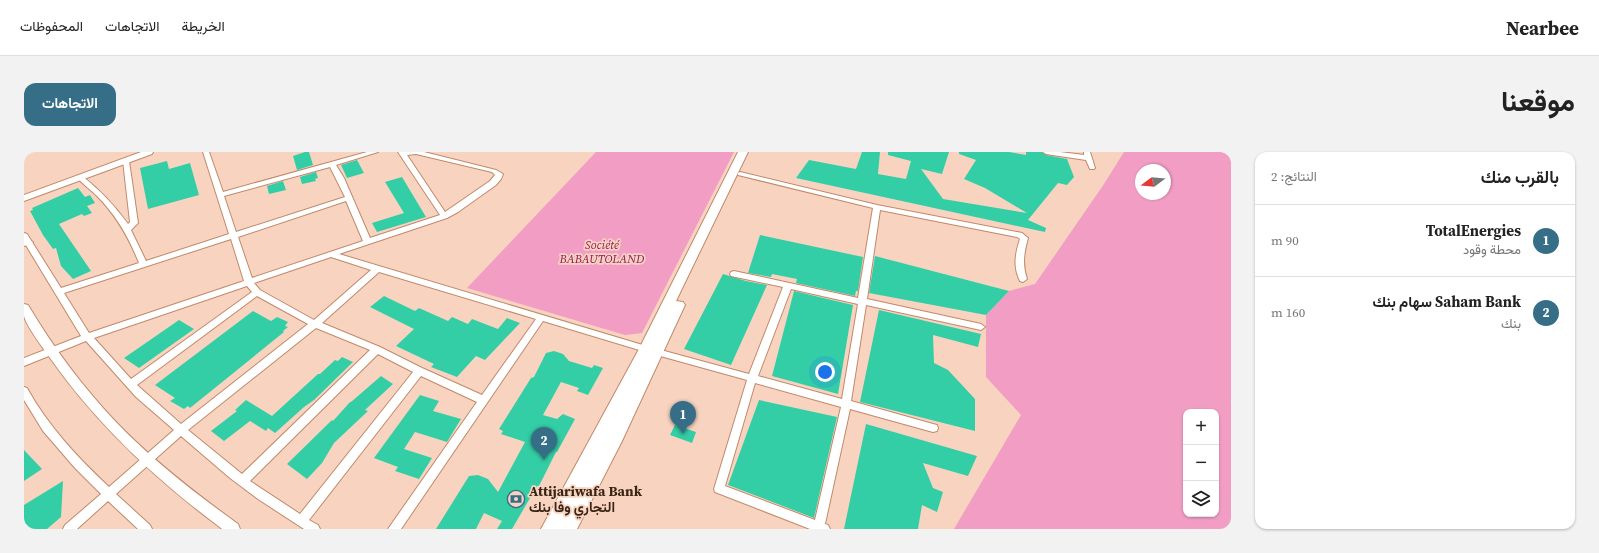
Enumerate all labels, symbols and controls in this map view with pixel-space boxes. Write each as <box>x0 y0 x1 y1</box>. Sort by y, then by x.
text: Nearbee <box>1506 15 1579 41</box>
text: المحفوظات <box>20 16 83 36</box>
text: الاتجاهات <box>105 16 159 36</box>
text: الخريطة <box>181 16 225 36</box>
text: موقعنا <box>1501 82 1575 120</box>
button: الاتجاهات <box>24 83 116 126</box>
north arrow <box>1135 164 1171 200</box>
text: بالقرب منك <box>1481 165 1559 189</box>
text: النتائج: 2 <box>1271 168 1317 185</box>
text: TotalEnergies <box>1426 220 1521 241</box>
text: 90 m <box>1271 232 1299 249</box>
text: 1 <box>1542 232 1550 249</box>
park label: Société BABAUTOLAND <box>559 237 644 267</box>
text: محطة وقود <box>1463 241 1521 258</box>
text: Saham Bank سهام بنك <box>1372 291 1521 312</box>
text: 160 m <box>1271 304 1305 321</box>
text: 2 <box>1542 304 1550 321</box>
text: بنك <box>1501 315 1521 332</box>
your location <box>815 362 835 382</box>
pin: 1 <box>670 401 696 434</box>
map controls <box>1183 409 1219 517</box>
button: + <box>1183 409 1219 445</box>
pin: 2 <box>531 427 557 460</box>
button: − <box>1183 445 1219 481</box>
place label: Attijariwafa Bank التجاري وفا بنك <box>529 481 643 519</box>
button: layers <box>1183 481 1219 517</box>
bank icon: Attijariwafa Bank التجاري وفا بنك <box>506 489 526 509</box>

